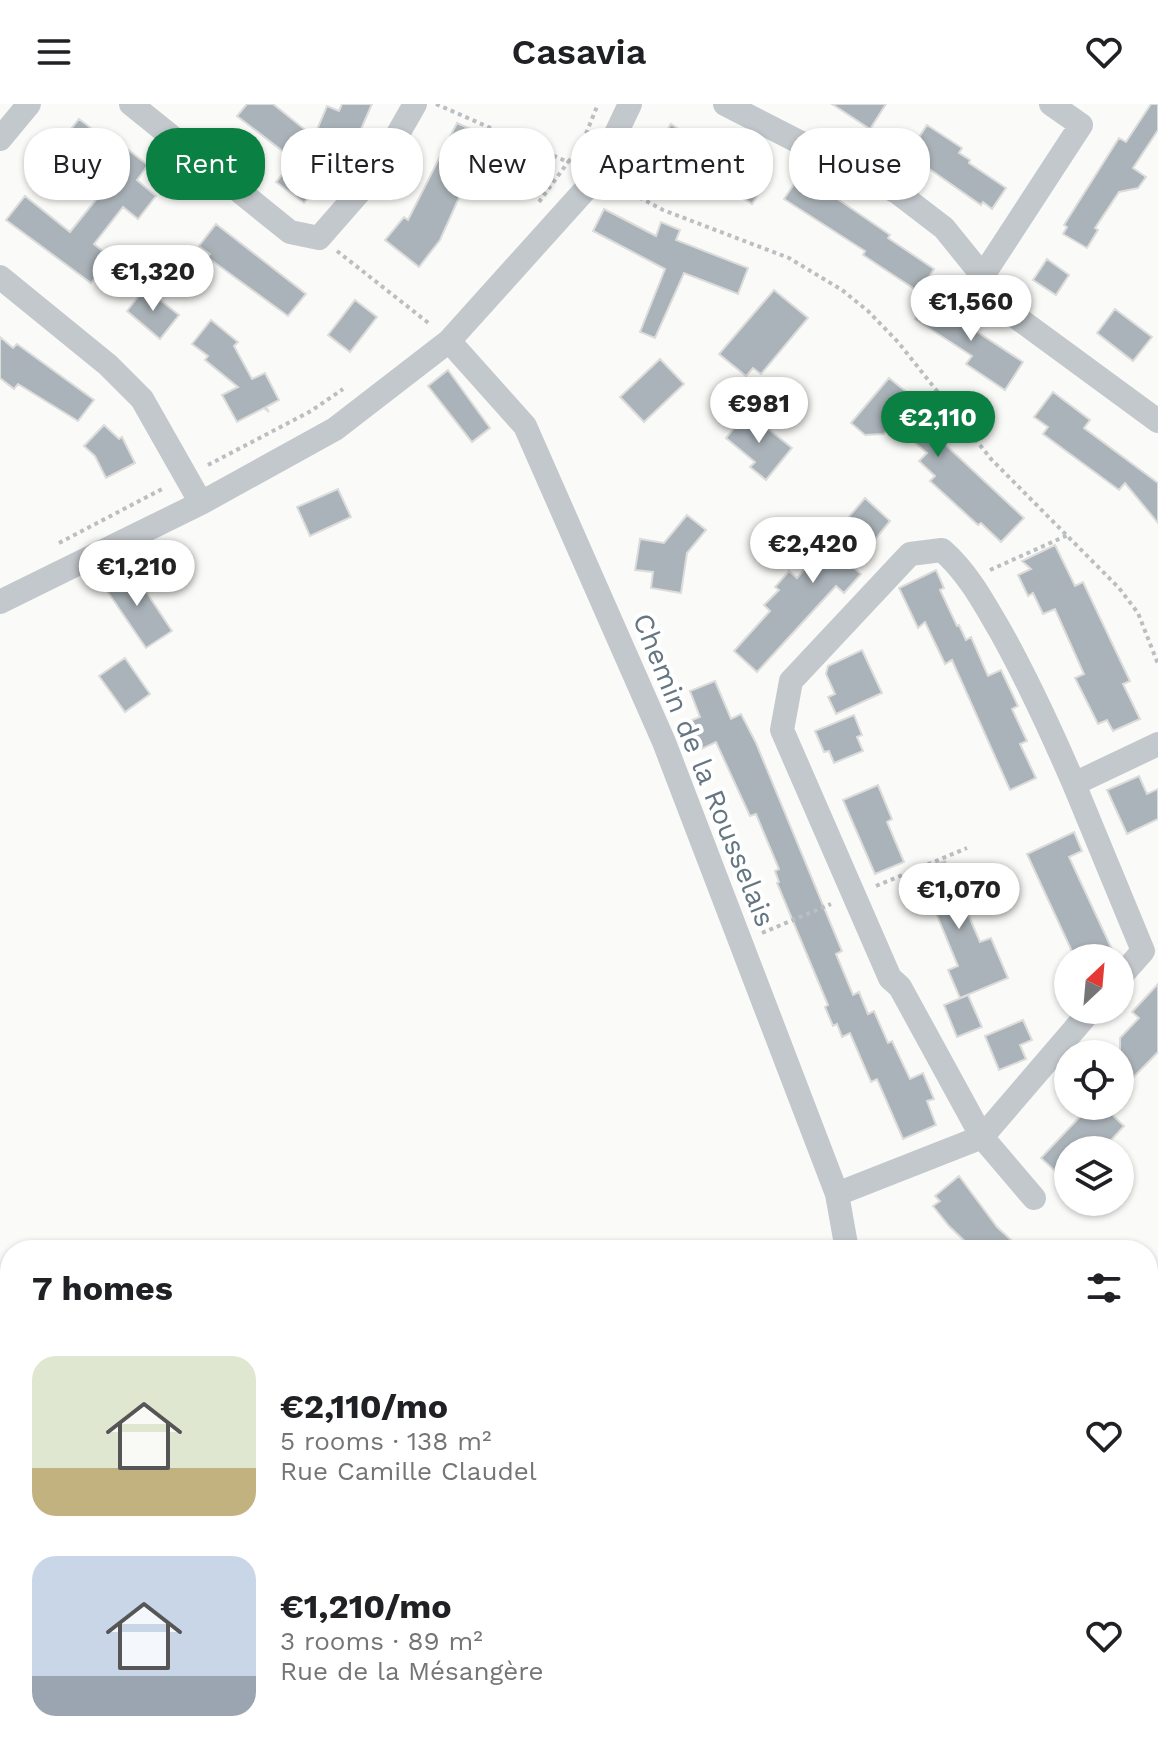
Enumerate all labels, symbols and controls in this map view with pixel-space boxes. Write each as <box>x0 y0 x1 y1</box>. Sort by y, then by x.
icon: menu <box>32 30 76 74</box>
icon: heart <box>1082 30 1126 74</box>
text: Casavia <box>512 31 646 73</box>
chip: Buy <box>24 128 130 200</box>
chip: Rent <box>146 128 265 200</box>
chip: Filters <box>281 128 423 200</box>
chip: New <box>439 128 555 200</box>
chip: Apartment <box>571 128 773 200</box>
chip: House <box>789 128 930 200</box>
pin: €1,320 <box>88 245 218 313</box>
text: €1,320 <box>111 256 195 286</box>
pin: €1,560 <box>906 275 1036 343</box>
text: €1,560 <box>929 286 1013 316</box>
pin: €981 <box>712 377 806 445</box>
text: €981 <box>728 388 790 418</box>
pin: €2,110 <box>873 391 1003 459</box>
text: €2,110 <box>899 402 977 432</box>
pin: €2,420 <box>748 517 878 585</box>
text: €2,420 <box>768 528 858 558</box>
pin: €1,210 <box>72 540 202 608</box>
text: €1,210 <box>97 551 177 581</box>
street label: Chemin de la Rousselais <box>626 609 782 931</box>
pin: €1,070 <box>894 863 1024 931</box>
text: €1,070 <box>917 874 1001 904</box>
north arrow <box>1054 944 1134 1024</box>
map controls <box>1054 944 1134 1216</box>
button: locate <box>1054 1040 1134 1120</box>
button: layers <box>1054 1136 1134 1216</box>
icon: filters <box>1082 1266 1126 1310</box>
text: 7 homes <box>32 1268 173 1308</box>
text: €2,110/mo <box>280 1386 448 1426</box>
icon: home <box>96 1388 192 1484</box>
icon: heart <box>1082 1414 1126 1458</box>
text: 5 rooms · 138 m² <box>280 1426 491 1456</box>
text: Rue Camille Claudel <box>280 1456 537 1486</box>
text: €1,210/mo <box>280 1586 452 1626</box>
icon: home <box>96 1588 192 1684</box>
icon: heart <box>1082 1614 1126 1658</box>
text: 3 rooms · 89 m² <box>280 1626 483 1656</box>
text: Rue de la Mésangère <box>280 1656 544 1686</box>

